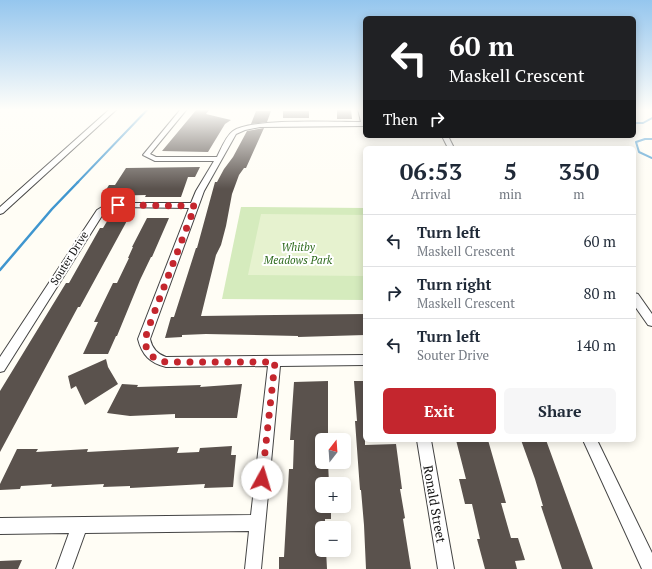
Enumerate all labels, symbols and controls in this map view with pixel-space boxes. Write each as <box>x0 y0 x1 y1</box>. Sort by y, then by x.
text: 60 m <box>449 27 514 64</box>
icon: left <box>383 32 435 84</box>
text: Maskell Crescent <box>449 63 585 87</box>
icon: right <box>426 108 448 130</box>
text: Then <box>383 109 418 129</box>
text: 06:53 <box>400 155 462 187</box>
text: 5 <box>504 155 517 187</box>
text: 350 <box>559 155 599 187</box>
text: Arrival <box>411 185 451 203</box>
text: min <box>499 185 522 203</box>
text: m <box>573 185 585 203</box>
pin <box>101 188 135 222</box>
icon: arrive <box>107 194 129 216</box>
text: Turn left <box>417 222 481 242</box>
street label: Souter Drive <box>47 228 91 288</box>
icon: left <box>383 230 405 252</box>
text: 60 m <box>583 231 616 251</box>
park label: Whitby Meadows Park <box>263 240 333 267</box>
text: Maskell Crescent <box>417 242 515 260</box>
text: Turn right <box>417 274 492 294</box>
icon: right <box>383 282 405 304</box>
text: 80 m <box>583 283 616 303</box>
text: Maskell Crescent <box>417 294 515 312</box>
text: Turn left <box>417 326 481 346</box>
icon: left <box>383 334 405 356</box>
text: 140 m <box>575 335 616 355</box>
text: Souter Drive <box>417 346 489 364</box>
button: Exit <box>383 388 496 434</box>
button: Share <box>504 388 616 434</box>
north arrow <box>315 433 351 469</box>
map controls <box>315 433 351 557</box>
position arrow <box>241 458 283 500</box>
street label: Ronald Street <box>419 464 451 544</box>
button: + <box>315 477 351 513</box>
button: − <box>315 521 351 557</box>

